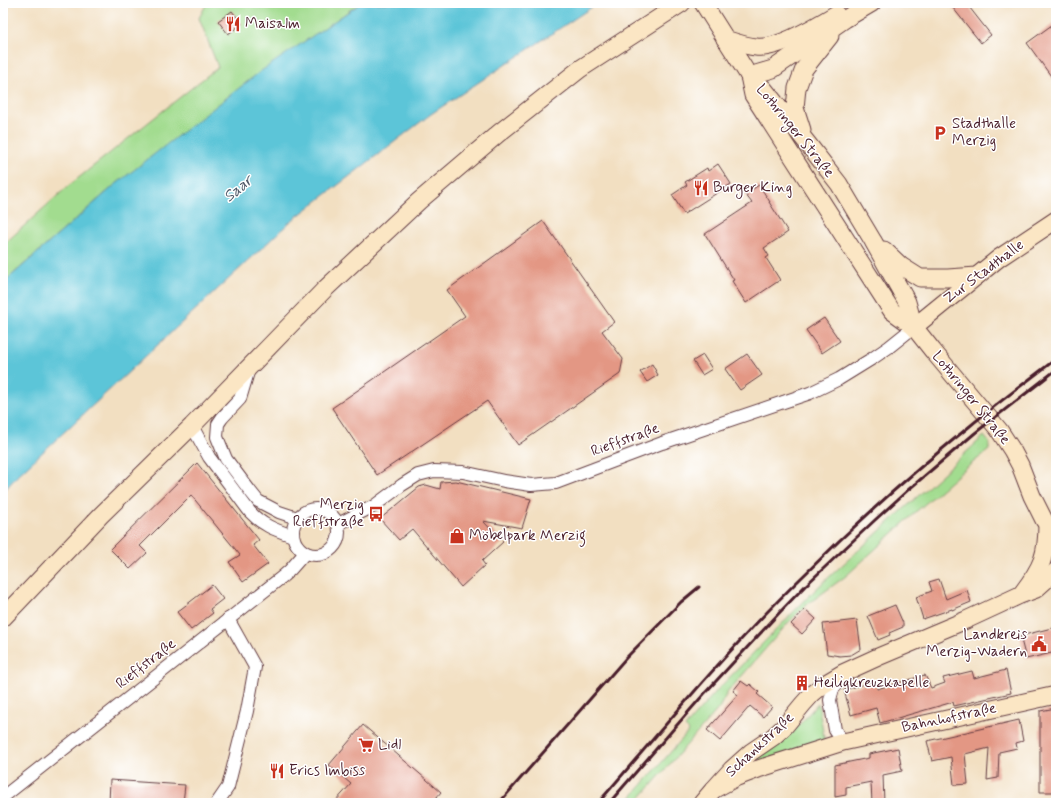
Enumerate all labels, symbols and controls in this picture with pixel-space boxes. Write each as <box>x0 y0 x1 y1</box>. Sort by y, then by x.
place label: Maisalm <box>245 14 300 34</box>
restaurant icon: Maisalm <box>224 15 242 33</box>
street label: Lothringer Straße <box>750 80 839 183</box>
place label: Stadthalle Merzig <box>952 114 1016 151</box>
parking icon: Stadthalle Merzig <box>931 124 949 142</box>
water label: Saar <box>219 169 259 207</box>
place label: Burger King <box>713 178 792 199</box>
restaurant icon: Burger King <box>692 179 710 197</box>
street label: Zur Stadthalle <box>940 235 1029 309</box>
street label: Lothringer Straße <box>926 347 1015 450</box>
street label: Rieffstraße <box>588 418 662 462</box>
place label: Merzig Rieffstraße <box>293 495 364 532</box>
bus stop icon: Merzig Rieffstraße <box>367 505 385 523</box>
place label: Möbelpark Merzig <box>469 526 586 547</box>
shop icon: Möbelpark Merzig <box>448 527 466 545</box>
place label: Landkreis Merzig-Wadern <box>926 625 1027 662</box>
street label: Rieffstraße <box>112 634 180 694</box>
public building icon: Landkreis Merzig-Wadern <box>1030 635 1048 653</box>
place label: Heiligkreuzkapelle <box>814 673 930 693</box>
building icon: Heiligkreuzkapelle <box>793 674 811 692</box>
street label: Bahnhofstraße <box>900 698 998 738</box>
street label: Schankstraße <box>721 708 799 782</box>
place label: Lidl <box>378 735 401 755</box>
supermarket icon: Lidl <box>357 736 375 754</box>
place label: Erics Imbiss <box>289 761 366 781</box>
restaurant icon: Erics Imbiss <box>268 762 286 780</box>

